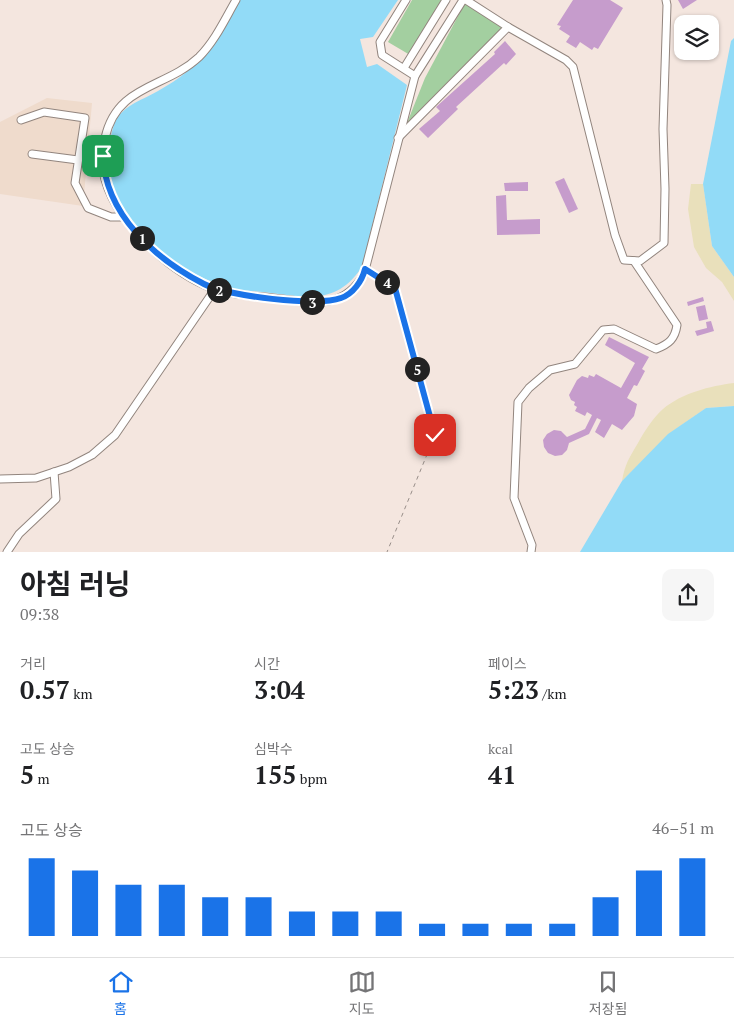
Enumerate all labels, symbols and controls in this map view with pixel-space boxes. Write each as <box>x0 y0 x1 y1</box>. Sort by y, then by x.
map controls <box>674 15 719 60</box>
button: layers <box>674 15 719 60</box>
pin <box>82 135 124 177</box>
icon: arrive <box>89 142 117 170</box>
pin: 1 <box>130 226 154 250</box>
text: 1 <box>139 229 146 248</box>
pin: 4 <box>374 270 400 294</box>
text: 4 <box>384 273 391 292</box>
pin: 2 <box>206 278 232 302</box>
text: 2 <box>216 281 223 300</box>
pin: 3 <box>300 290 324 314</box>
text: 3 <box>309 293 316 312</box>
pin: 5 <box>404 356 430 382</box>
text: 5 <box>414 360 421 379</box>
pin <box>414 414 456 456</box>
icon: check <box>421 421 449 449</box>
text: 아침 러닝 <box>20 565 131 602</box>
button: share <box>662 569 714 621</box>
text: 09:38 <box>20 603 59 625</box>
text: 거리 <box>20 654 46 673</box>
text: 시간 <box>254 654 280 673</box>
text: 페이스 <box>488 654 527 673</box>
text: 0.57 <box>20 673 70 706</box>
text: 3:04 <box>254 673 305 706</box>
text: 5:23 <box>488 673 539 706</box>
text: km <box>70 684 93 703</box>
text: /km <box>539 684 566 703</box>
text: 고도 상승 <box>20 739 75 758</box>
text: 심박수 <box>254 739 293 758</box>
text: kcal <box>488 739 513 758</box>
text: 5 <box>20 758 34 791</box>
text: 155 <box>254 758 296 791</box>
text: 41 <box>488 758 516 791</box>
text: m <box>34 769 50 788</box>
text: bpm <box>296 769 327 788</box>
text: 46–51 m <box>652 817 714 839</box>
text: 고도 상승 <box>20 819 83 841</box>
tab: 홈 <box>107 968 135 1018</box>
tab: 지도 <box>348 968 376 1018</box>
tab: 저장됨 <box>589 968 627 1018</box>

